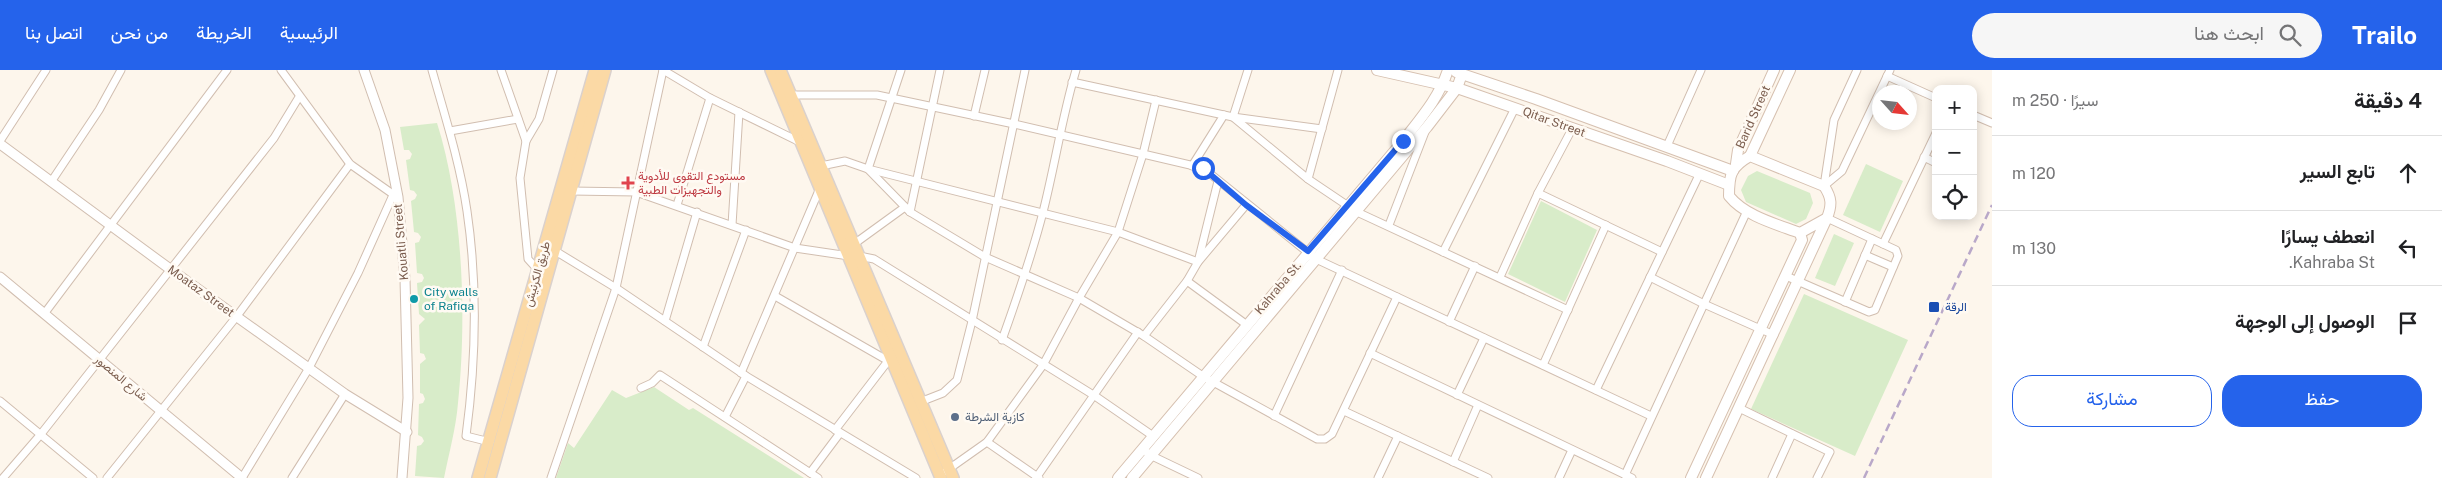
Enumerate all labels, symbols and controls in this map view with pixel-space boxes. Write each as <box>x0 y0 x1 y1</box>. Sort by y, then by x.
search box <box>1972 13 2322 58</box>
icon: search <box>2276 21 2304 49</box>
text: Trailo <box>2352 21 2417 49</box>
text: اتصل بنا <box>25 22 83 43</box>
text: من نحن <box>111 22 168 43</box>
text: الخريطة <box>196 22 252 43</box>
text: الرئيسية <box>280 22 338 43</box>
text: ابحث هنا <box>2194 22 2264 44</box>
street label: Barid Street <box>1733 83 1773 151</box>
north arrow <box>1872 85 1917 130</box>
map controls <box>1932 85 1977 220</box>
button: + <box>1932 85 1977 130</box>
text: 4 دقيقة <box>2354 88 2422 113</box>
text: سيرًا · 250 m <box>2012 91 2098 110</box>
street label: Qitar Street <box>1521 104 1588 140</box>
route end <box>1392 130 1415 153</box>
button: − <box>1932 130 1977 175</box>
route start <box>1192 157 1215 180</box>
icon: ahead <box>2394 159 2422 187</box>
text: تابع السير <box>2300 160 2375 182</box>
text: 120 m <box>2012 164 2056 183</box>
place label: مستودع التقوى للأدوية والتجهيزات الطبية <box>638 169 746 198</box>
button: locate <box>1932 175 1977 220</box>
marker: مستودع التقوى للأدوية والتجهيزات الطبية <box>622 177 634 189</box>
street label: Kouatli Street <box>391 203 411 281</box>
text: انعطف يسارًا <box>2281 225 2375 247</box>
icon: left <box>2394 234 2422 262</box>
text: 130 m <box>2012 239 2056 258</box>
street label: طريق الكرنيش <box>521 240 554 308</box>
text: Kahraba St. <box>2289 253 2375 272</box>
street label: Kahraba St. <box>1252 259 1304 317</box>
street label: Moataz Street <box>165 262 237 320</box>
place label: City walls of Rafiqa <box>424 285 478 313</box>
marker: City walls of Rafiqa <box>408 293 420 305</box>
marker: الرقة <box>1927 300 1941 314</box>
place label: الرقة <box>1945 300 1967 315</box>
icon: arrive <box>2394 309 2422 337</box>
text: الوصول إلى الوجهة <box>2235 310 2375 332</box>
street label: شارع المنصور <box>90 351 150 405</box>
button: مشاركة <box>2012 375 2212 427</box>
button: حفظ <box>2222 375 2422 427</box>
place label: كازية الشرطة <box>965 410 1025 425</box>
marker: كازية الشرطة <box>949 411 961 423</box>

